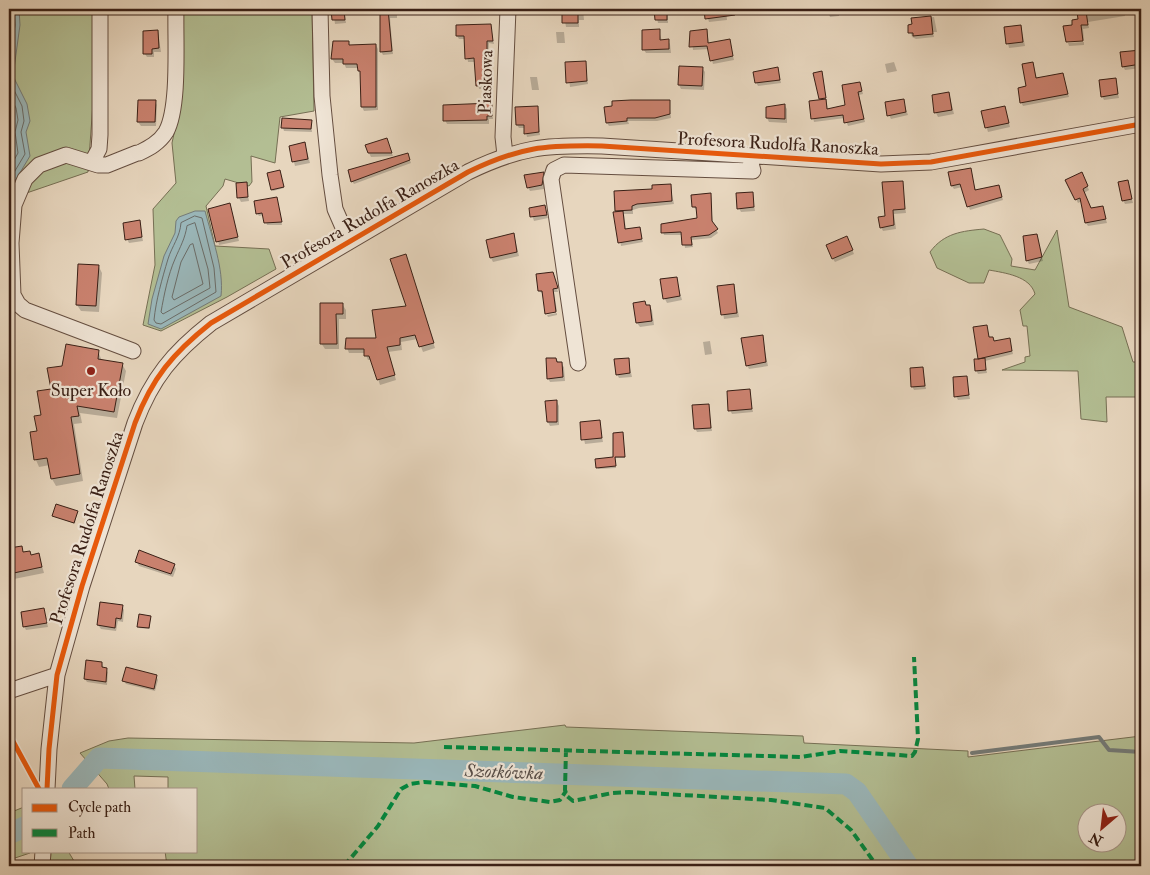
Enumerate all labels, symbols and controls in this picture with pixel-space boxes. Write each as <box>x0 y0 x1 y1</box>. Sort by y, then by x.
street label: Piaskowa <box>473 49 499 114</box>
street label: Profesora Rudolfa Ranoszka <box>677 127 880 161</box>
street label: Profesora Rudolfa Ranoszka <box>277 153 464 274</box>
marker: Super Koło <box>85 365 97 377</box>
place label: Super Koło <box>51 379 132 402</box>
street label: Profesora Rudolfa Ranoszka <box>45 428 129 627</box>
water label: Szotkówka <box>463 759 544 785</box>
legend <box>22 788 198 852</box>
text: Cycle path <box>68 798 131 818</box>
north arrow <box>1078 802 1128 852</box>
text: Path <box>68 824 95 843</box>
text: N <box>1086 828 1107 850</box>

